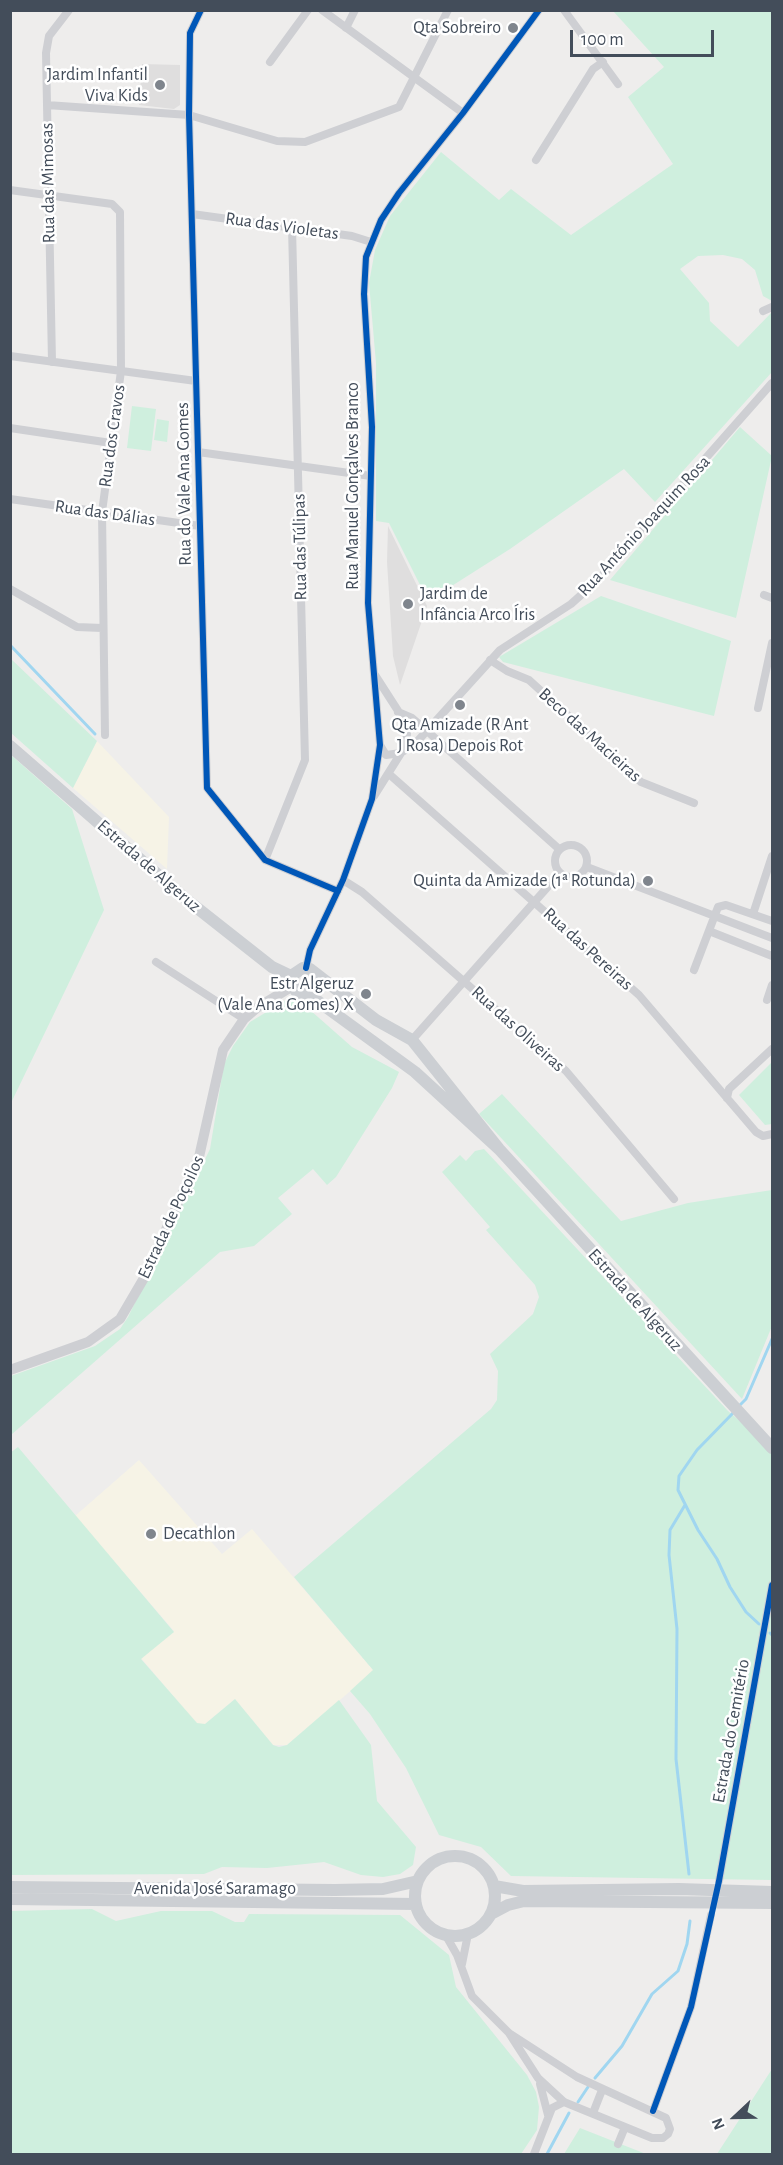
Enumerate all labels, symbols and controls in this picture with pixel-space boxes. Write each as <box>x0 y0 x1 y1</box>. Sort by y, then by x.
place label: Qta Sobreiro <box>413 17 501 39</box>
scale bar <box>573 18 717 56</box>
marker: Qta Sobreiro <box>506 21 520 35</box>
text: 100 m <box>581 31 624 49</box>
place label: Jardim Infantil Viva Kids <box>47 64 148 106</box>
marker: Jardim Infantil Viva Kids <box>153 78 167 92</box>
street label: Rua das Mimosas <box>36 122 60 244</box>
street label: Rua das Violetas <box>224 207 340 245</box>
street label: Rua Manuel Gonçalves Branco <box>342 382 364 590</box>
street label: Rua dos Cravos <box>94 383 130 489</box>
street label: Rua do Vale Ana Gomes <box>172 402 196 566</box>
street label: Rua António Joaquim Rosa <box>573 451 715 601</box>
street label: Rua das Túlipas <box>288 493 312 601</box>
street label: Rua das Dálias <box>53 495 157 531</box>
place label: Jardim de Infância Arco Íris <box>420 583 535 626</box>
marker: Jardim de Infância Arco Íris <box>401 597 415 611</box>
street label: Beco das Macieiras <box>534 683 646 787</box>
marker: Qta Amizade (R Ant J Rosa) Depois Rot <box>453 698 467 712</box>
place label: Qta Amizade (R Ant J Rosa) Depois Rot <box>391 714 529 756</box>
street label: Estrada de Algeruz <box>93 815 205 917</box>
place label: Quinta da Amizade (1ª Rotunda) <box>413 870 636 892</box>
marker: Quinta da Amizade (1ª Rotunda) <box>641 874 655 888</box>
street label: Rua das Pereiras <box>539 903 637 995</box>
place label: Estr Algeruz (Vale Ana Gomes) X <box>217 973 354 1016</box>
street label: Rua das Oliveiras <box>467 981 569 1077</box>
marker: Estr Algeruz (Vale Ana Gomes) X <box>359 987 373 1001</box>
street label: Estrada de Poçoilos <box>133 1152 209 1282</box>
street label: Estrada de Algeruz <box>583 1244 687 1356</box>
place label: Decathlon <box>163 1523 235 1545</box>
marker: Decathlon <box>144 1527 158 1541</box>
street label: Estrada do Cemitério <box>708 1657 754 1805</box>
street label: Avenida José Saramago <box>134 1878 296 1900</box>
north arrow <box>705 2087 765 2147</box>
text: N <box>709 2116 728 2132</box>

